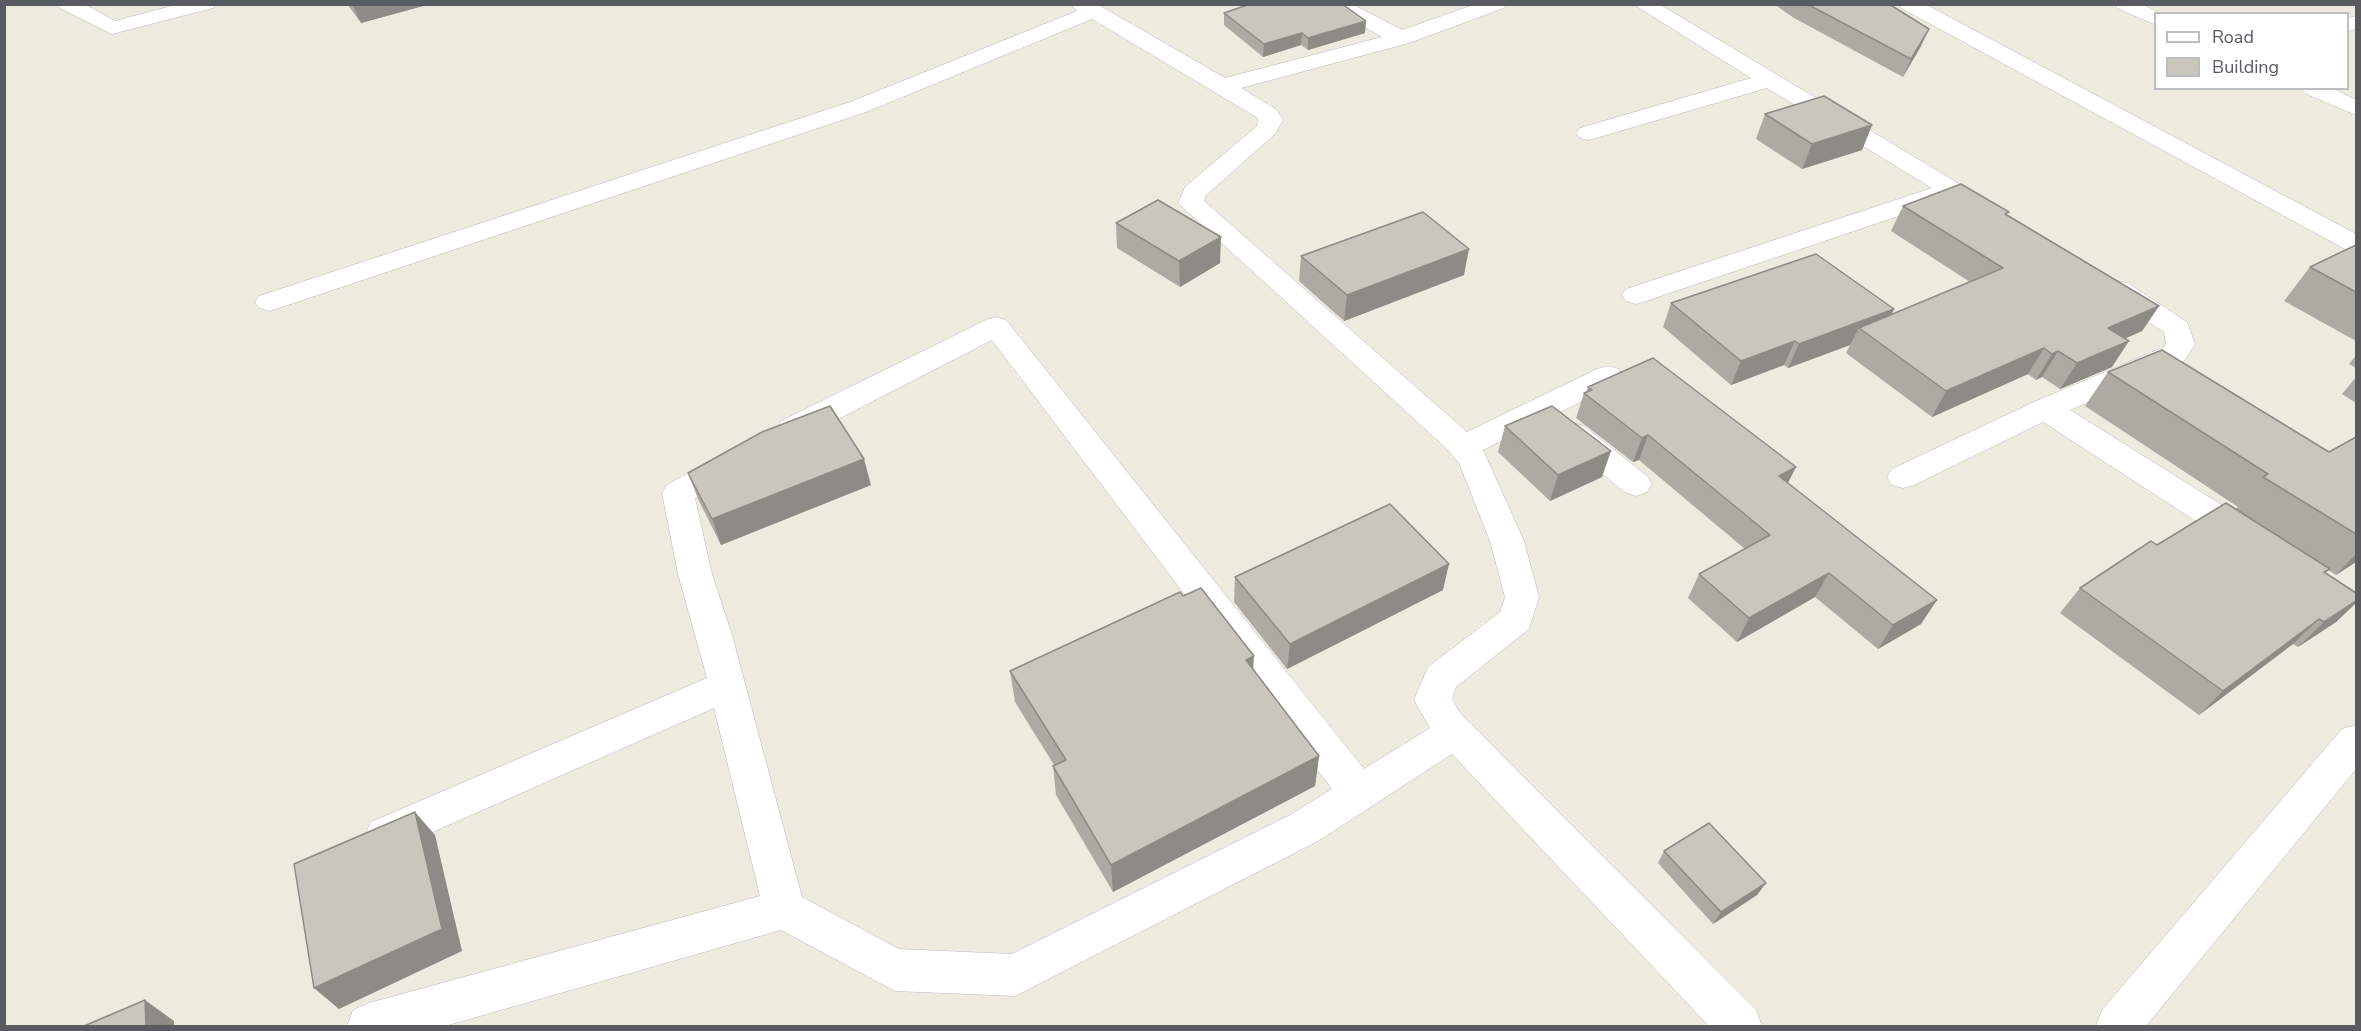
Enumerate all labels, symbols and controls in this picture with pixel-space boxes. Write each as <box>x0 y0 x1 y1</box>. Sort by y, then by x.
legend <box>2154 12 2349 90</box>
text: Road <box>2212 25 2254 49</box>
text: Building <box>2212 55 2279 79</box>

